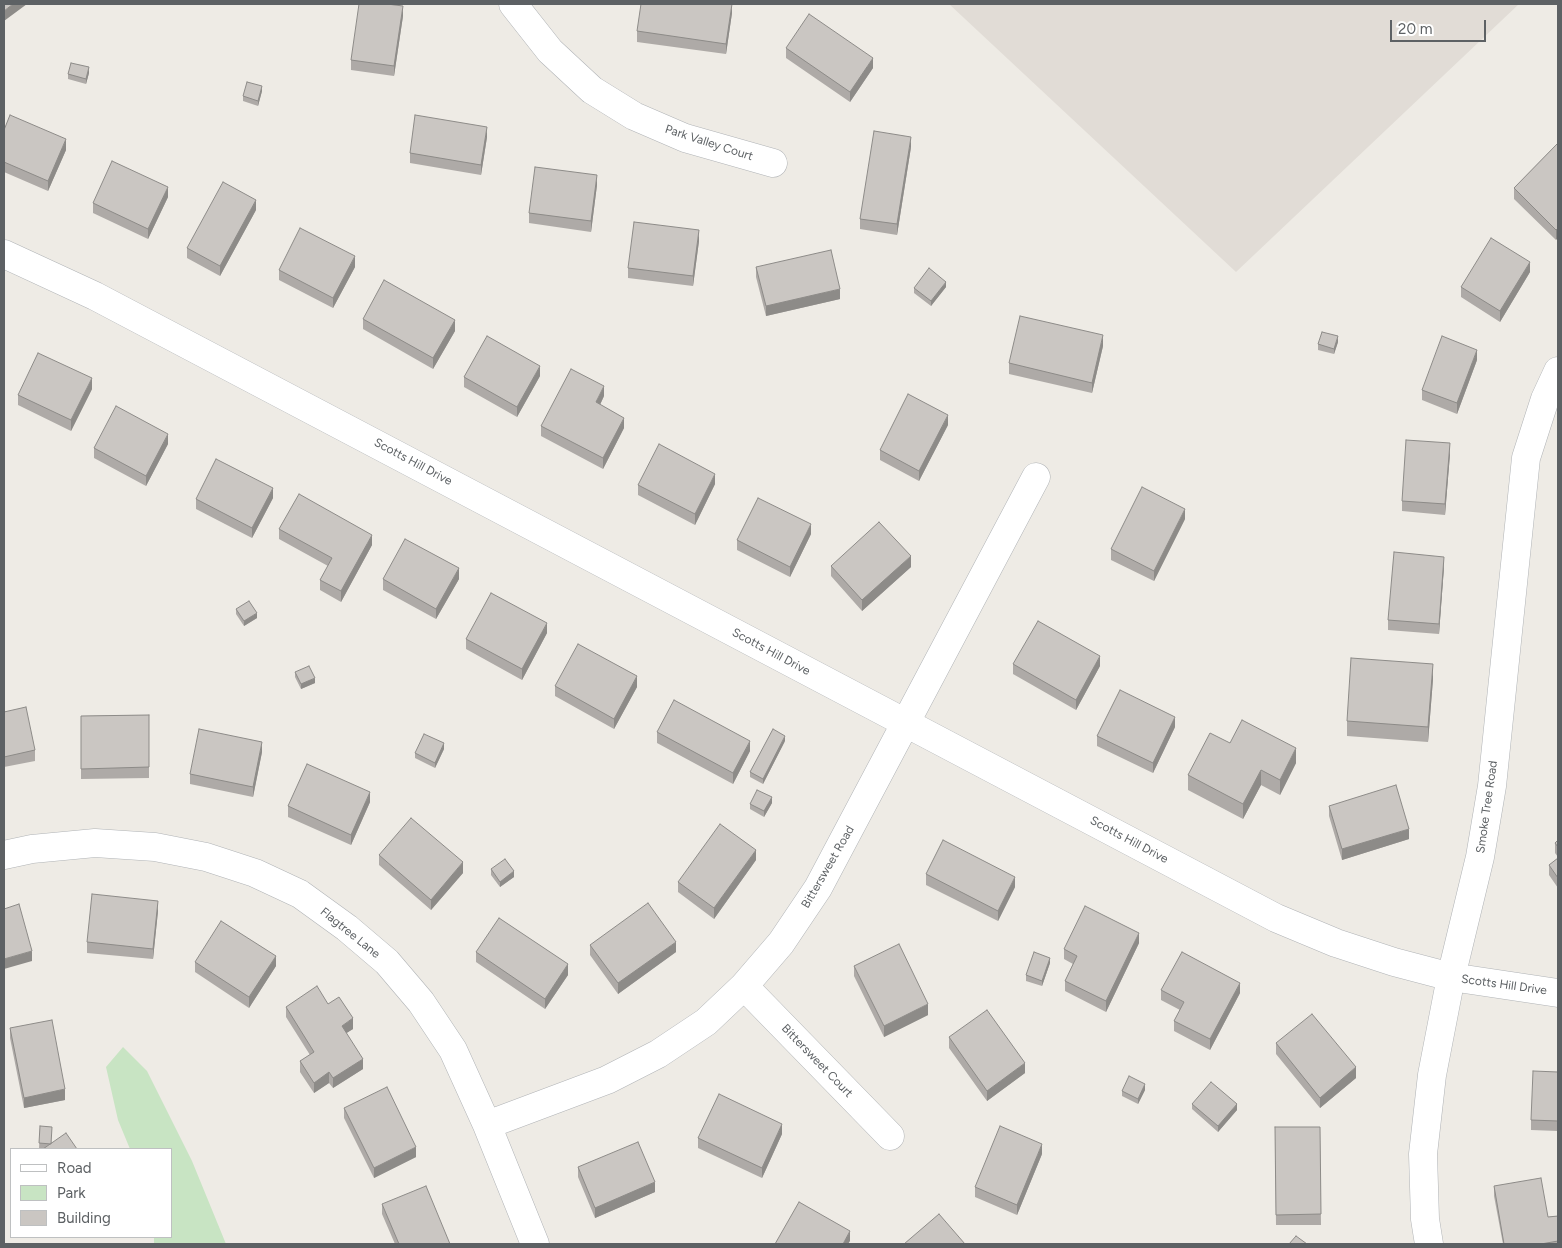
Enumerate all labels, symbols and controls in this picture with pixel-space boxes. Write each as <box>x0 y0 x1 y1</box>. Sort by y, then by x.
scale bar <box>1392 10 1488 42</box>
text: 20 m <box>1398 20 1432 38</box>
street label: Park Valley Court <box>663 122 755 164</box>
street label: Scotts Hill Drive <box>372 435 454 489</box>
street label: Scotts Hill Drive <box>730 625 812 679</box>
street label: Smoke Tree Road <box>1473 760 1501 854</box>
street label: Scotts Hill Drive <box>1088 813 1170 867</box>
street label: Bittersweet Road <box>799 823 857 911</box>
street label: Flagtree Lane <box>317 905 383 961</box>
street label: Scotts Hill Drive <box>1460 972 1548 998</box>
street label: Bittersweet Court <box>778 1021 856 1101</box>
legend <box>10 1148 172 1238</box>
text: Road <box>57 1159 92 1177</box>
text: Park <box>57 1184 86 1202</box>
text: Building <box>57 1209 111 1227</box>

